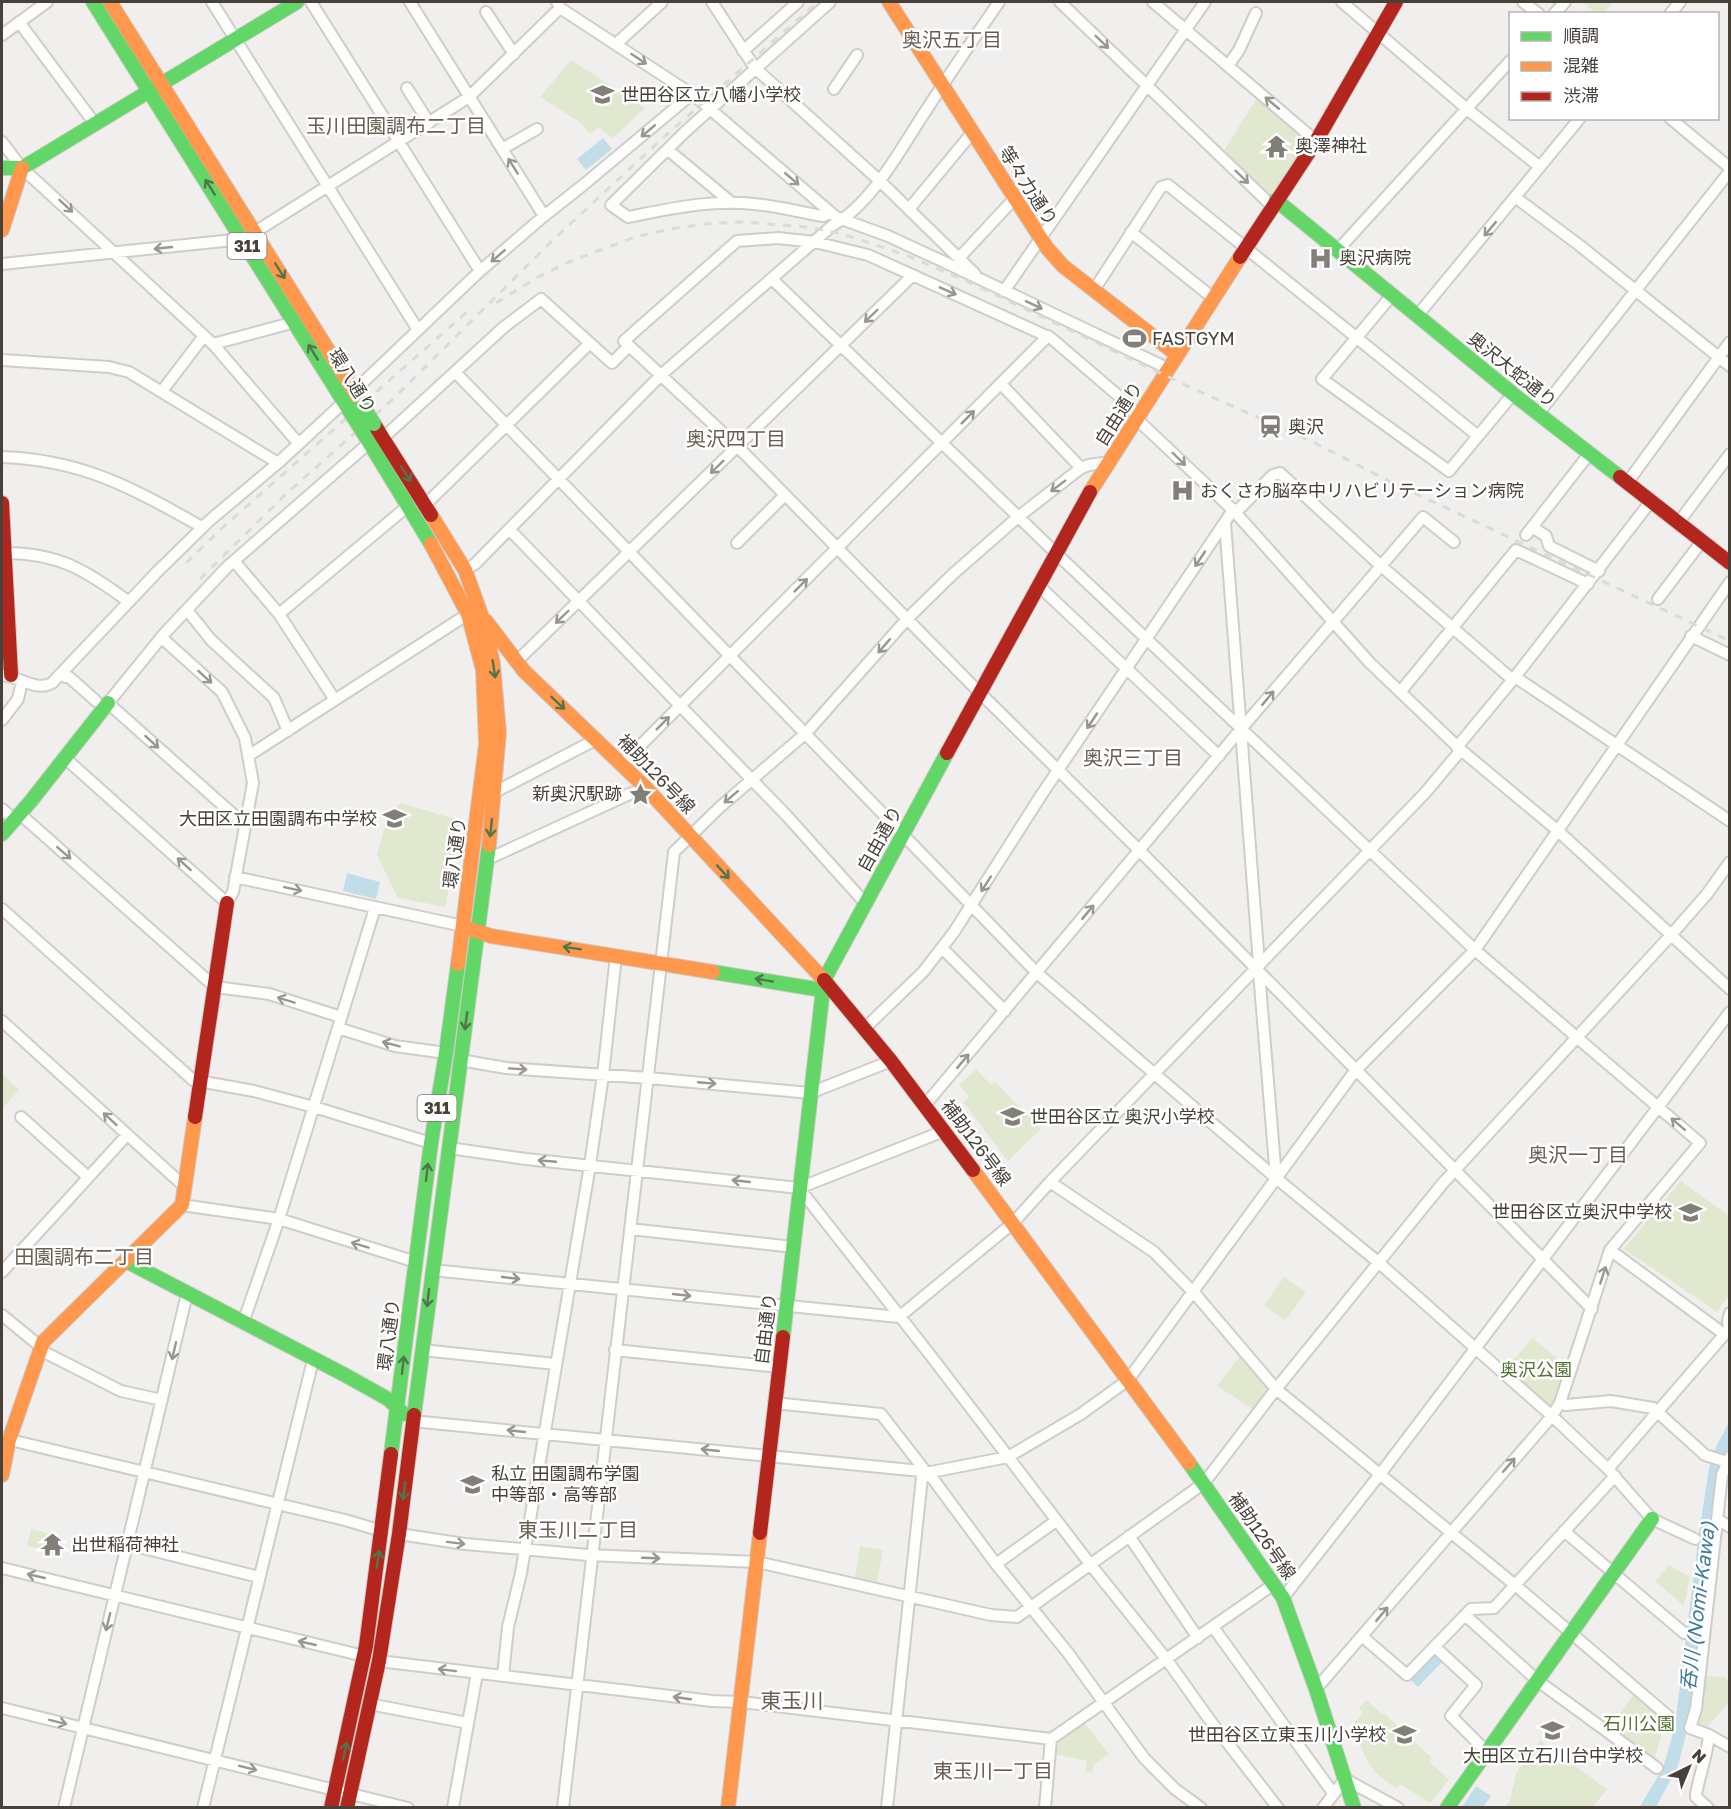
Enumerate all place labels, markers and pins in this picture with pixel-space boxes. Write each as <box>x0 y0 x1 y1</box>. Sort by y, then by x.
school or university icon: 世田谷区立八幡小学校 <box>590 82 616 108</box>
place label: 世田谷区立八幡小学校 <box>621 83 801 105</box>
temple icon: 奥澤神社 <box>1264 133 1290 159</box>
place label: 奥澤神社 <box>1295 134 1367 156</box>
hospital icon: 奥沢病院 <box>1308 245 1334 271</box>
place label: 奥沢病院 <box>1339 246 1411 268</box>
sports icon: FASTGYM <box>1121 326 1147 352</box>
place label: FASTGYM <box>1152 327 1235 349</box>
station icon: 奥沢 <box>1257 414 1283 440</box>
place label: 奥沢 <box>1288 415 1324 437</box>
hospital icon: おくさわ脳卒中リハビリテーション病院 <box>1169 478 1195 504</box>
place label: おくさわ脳卒中リハビリテーション病院 <box>1200 479 1524 501</box>
place icon: 新奥沢駅跡 <box>627 781 653 807</box>
place label: 新奥沢駅跡 <box>532 782 622 804</box>
school or university icon: 大田区立田園調布中学校 <box>382 806 408 832</box>
place label: 大田区立田園調布中学校 <box>179 807 377 829</box>
school or university icon: 世田谷区立 奥沢小学校 <box>999 1104 1025 1130</box>
place label: 世田谷区立 奥沢小学校 <box>1030 1105 1215 1127</box>
school or university icon: 世田谷区立奥沢中学校 <box>1677 1199 1703 1225</box>
place label: 世田谷区立奥沢中学校 <box>1492 1200 1672 1222</box>
place label: 私立 田園調布学園 中等部・高等部 <box>491 1462 640 1505</box>
school or university icon: 私立 田園調布学園 中等部・高等部 <box>460 1471 486 1497</box>
temple icon: 出世稲荷神社 <box>40 1532 66 1558</box>
place label: 出世稲荷神社 <box>71 1533 179 1555</box>
school or university icon: 大田区立石川台中学校 <box>1540 1717 1566 1743</box>
school or university icon: 世田谷区立東玉川小学校 <box>1391 1722 1417 1748</box>
place label: 世田谷区立東玉川小学校 <box>1188 1723 1386 1745</box>
place label: 大田区立石川台中学校 <box>1463 1744 1643 1766</box>

